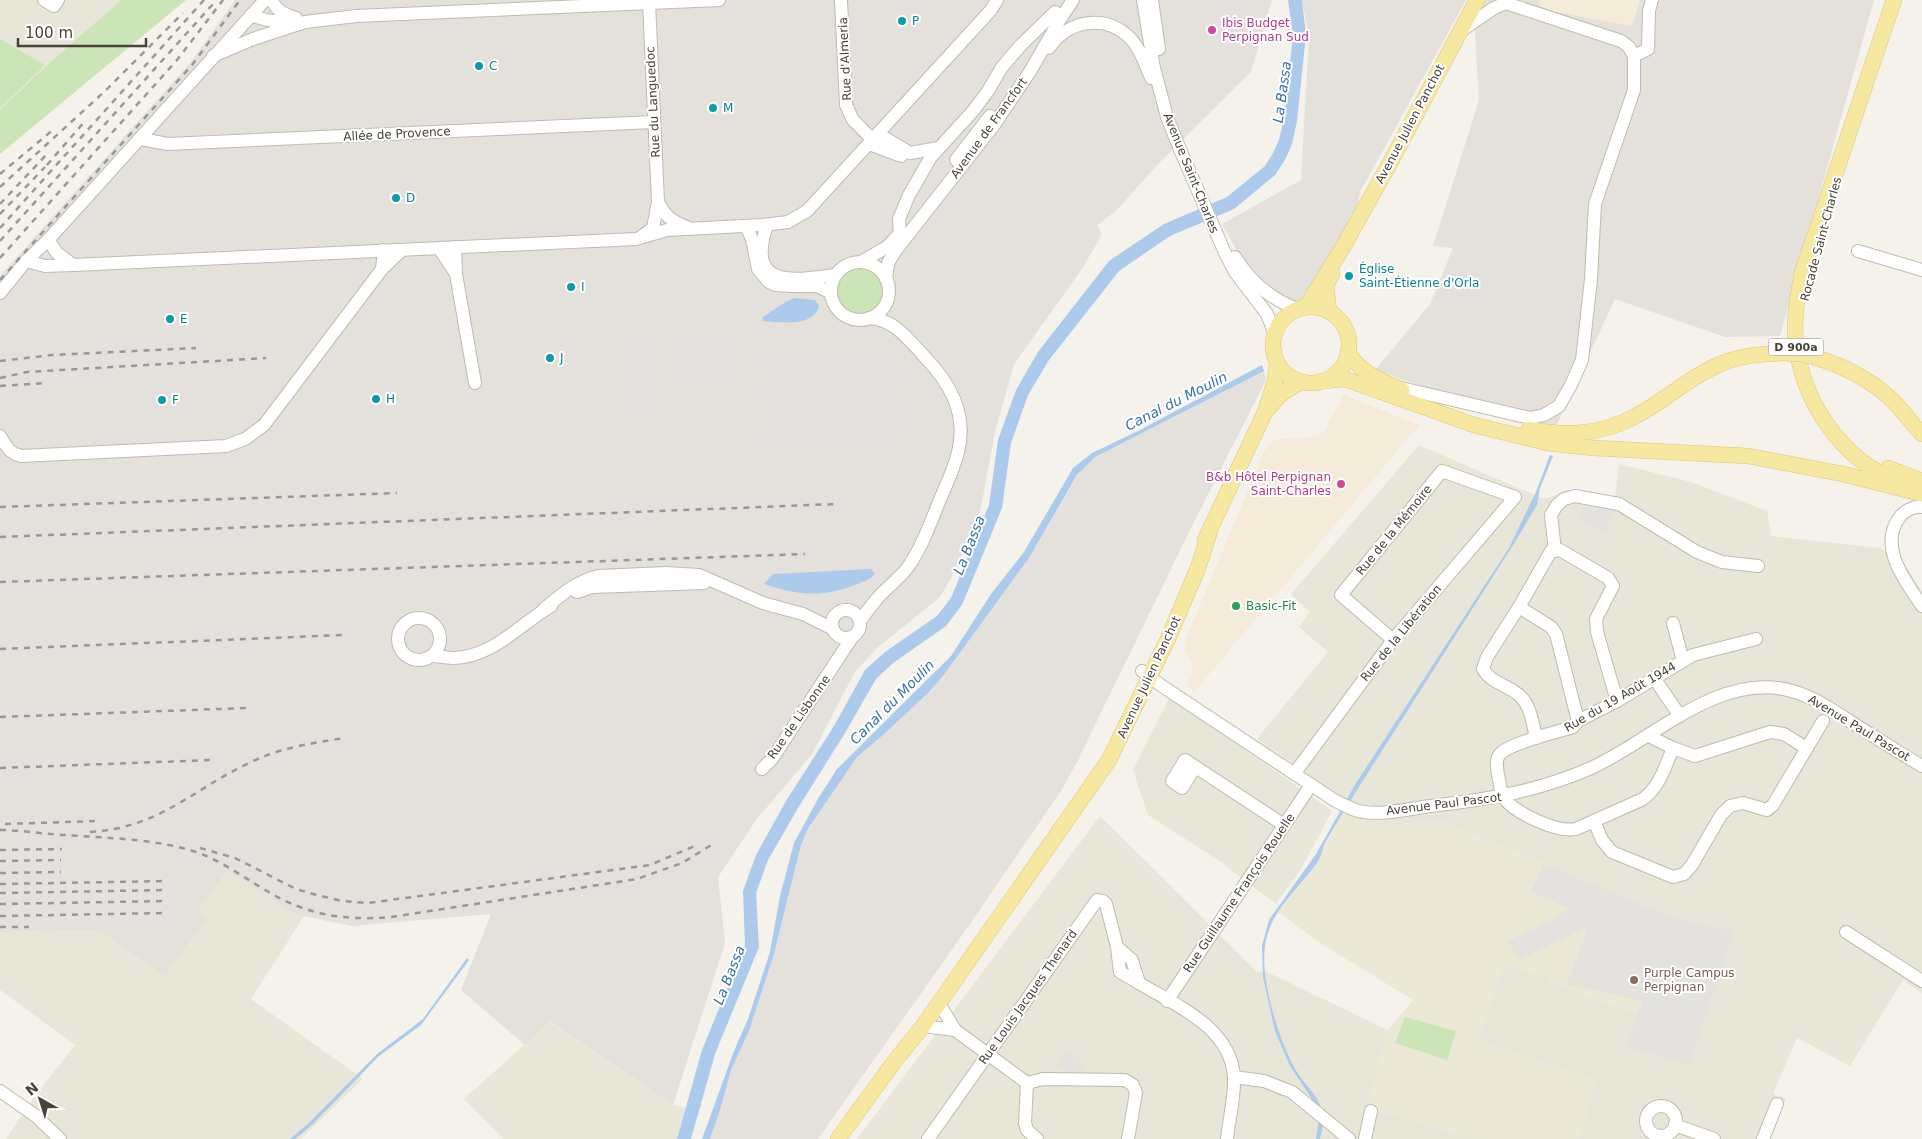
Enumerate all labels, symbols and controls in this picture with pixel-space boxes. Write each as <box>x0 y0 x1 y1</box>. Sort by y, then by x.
place label: P <box>912 14 919 28</box>
scale bar <box>18 15 145 47</box>
marker: P <box>896 15 908 27</box>
place label: Ibis Budget Perpignan Sud <box>1222 16 1309 44</box>
street label: Rue d'Almeria <box>836 17 854 101</box>
text: 100 m <box>25 24 73 42</box>
marker: Ibis Budget Perpignan Sud <box>1206 24 1218 36</box>
street label: Rue du Languedoc <box>643 46 663 158</box>
place label: C <box>489 59 497 73</box>
marker: C <box>473 60 485 72</box>
water label: La Bassa <box>1270 60 1294 124</box>
street label: Avenue Julien Panchot <box>1373 62 1448 186</box>
street label: Avenue de Francfort <box>948 75 1030 181</box>
place label: M <box>723 101 733 115</box>
marker: M <box>707 102 719 114</box>
street label: Avenue Saint-Charles <box>1160 111 1222 235</box>
street label: Allée de Provence <box>343 124 451 144</box>
street label: Rocade Saint-Charles <box>1798 175 1844 303</box>
place label: D <box>406 191 415 205</box>
marker: D <box>390 192 402 204</box>
place label: Église Saint-Étienne d'Orla <box>1359 261 1479 290</box>
marker: Église Saint-Étienne d'Orla <box>1343 270 1355 282</box>
place label: I <box>581 280 585 294</box>
marker: I <box>565 281 577 293</box>
place label: E <box>180 312 188 326</box>
marker: E <box>164 313 176 325</box>
road number: D 900a <box>1768 338 1824 356</box>
place label: J <box>559 351 564 365</box>
marker: J <box>544 352 556 364</box>
water label: Canal du Moulin <box>1122 368 1230 434</box>
place label: H <box>386 392 395 406</box>
place label: F <box>172 393 179 407</box>
marker: H <box>370 393 382 405</box>
marker: F <box>156 394 168 406</box>
place label: B&b Hôtel Perpignan Saint-Charles <box>1206 470 1331 498</box>
marker: B&b Hôtel Perpignan Saint-Charles <box>1335 478 1347 490</box>
street label: Rue de la Mémoire <box>1353 482 1435 578</box>
water label: La Bassa <box>950 513 988 577</box>
street label: Rue de la Libération <box>1358 582 1444 684</box>
place label: Basic-Fit <box>1246 599 1296 613</box>
marker: Basic-Fit <box>1230 600 1242 612</box>
street label: Avenue Julien Panchot <box>1115 614 1184 740</box>
water label: Canal du Moulin <box>847 657 937 747</box>
street label: Rue du 19 Août 1944 <box>1562 659 1678 735</box>
street label: Rue de Lisbonne <box>765 672 833 762</box>
street label: Avenue Paul Pascot <box>1806 692 1913 764</box>
street label: Avenue Paul Pascot <box>1386 790 1503 818</box>
street label: Rue Guillaume François Rouelle <box>1180 811 1298 975</box>
street label: Rue Louis Jacques Thenard <box>976 927 1080 1067</box>
water label: La Bassa <box>710 943 748 1007</box>
place label: Purple Campus Perpignan <box>1644 966 1735 994</box>
marker: Purple Campus Perpignan <box>1628 974 1640 986</box>
north arrow <box>15 1074 65 1124</box>
text: N <box>22 1079 41 1099</box>

